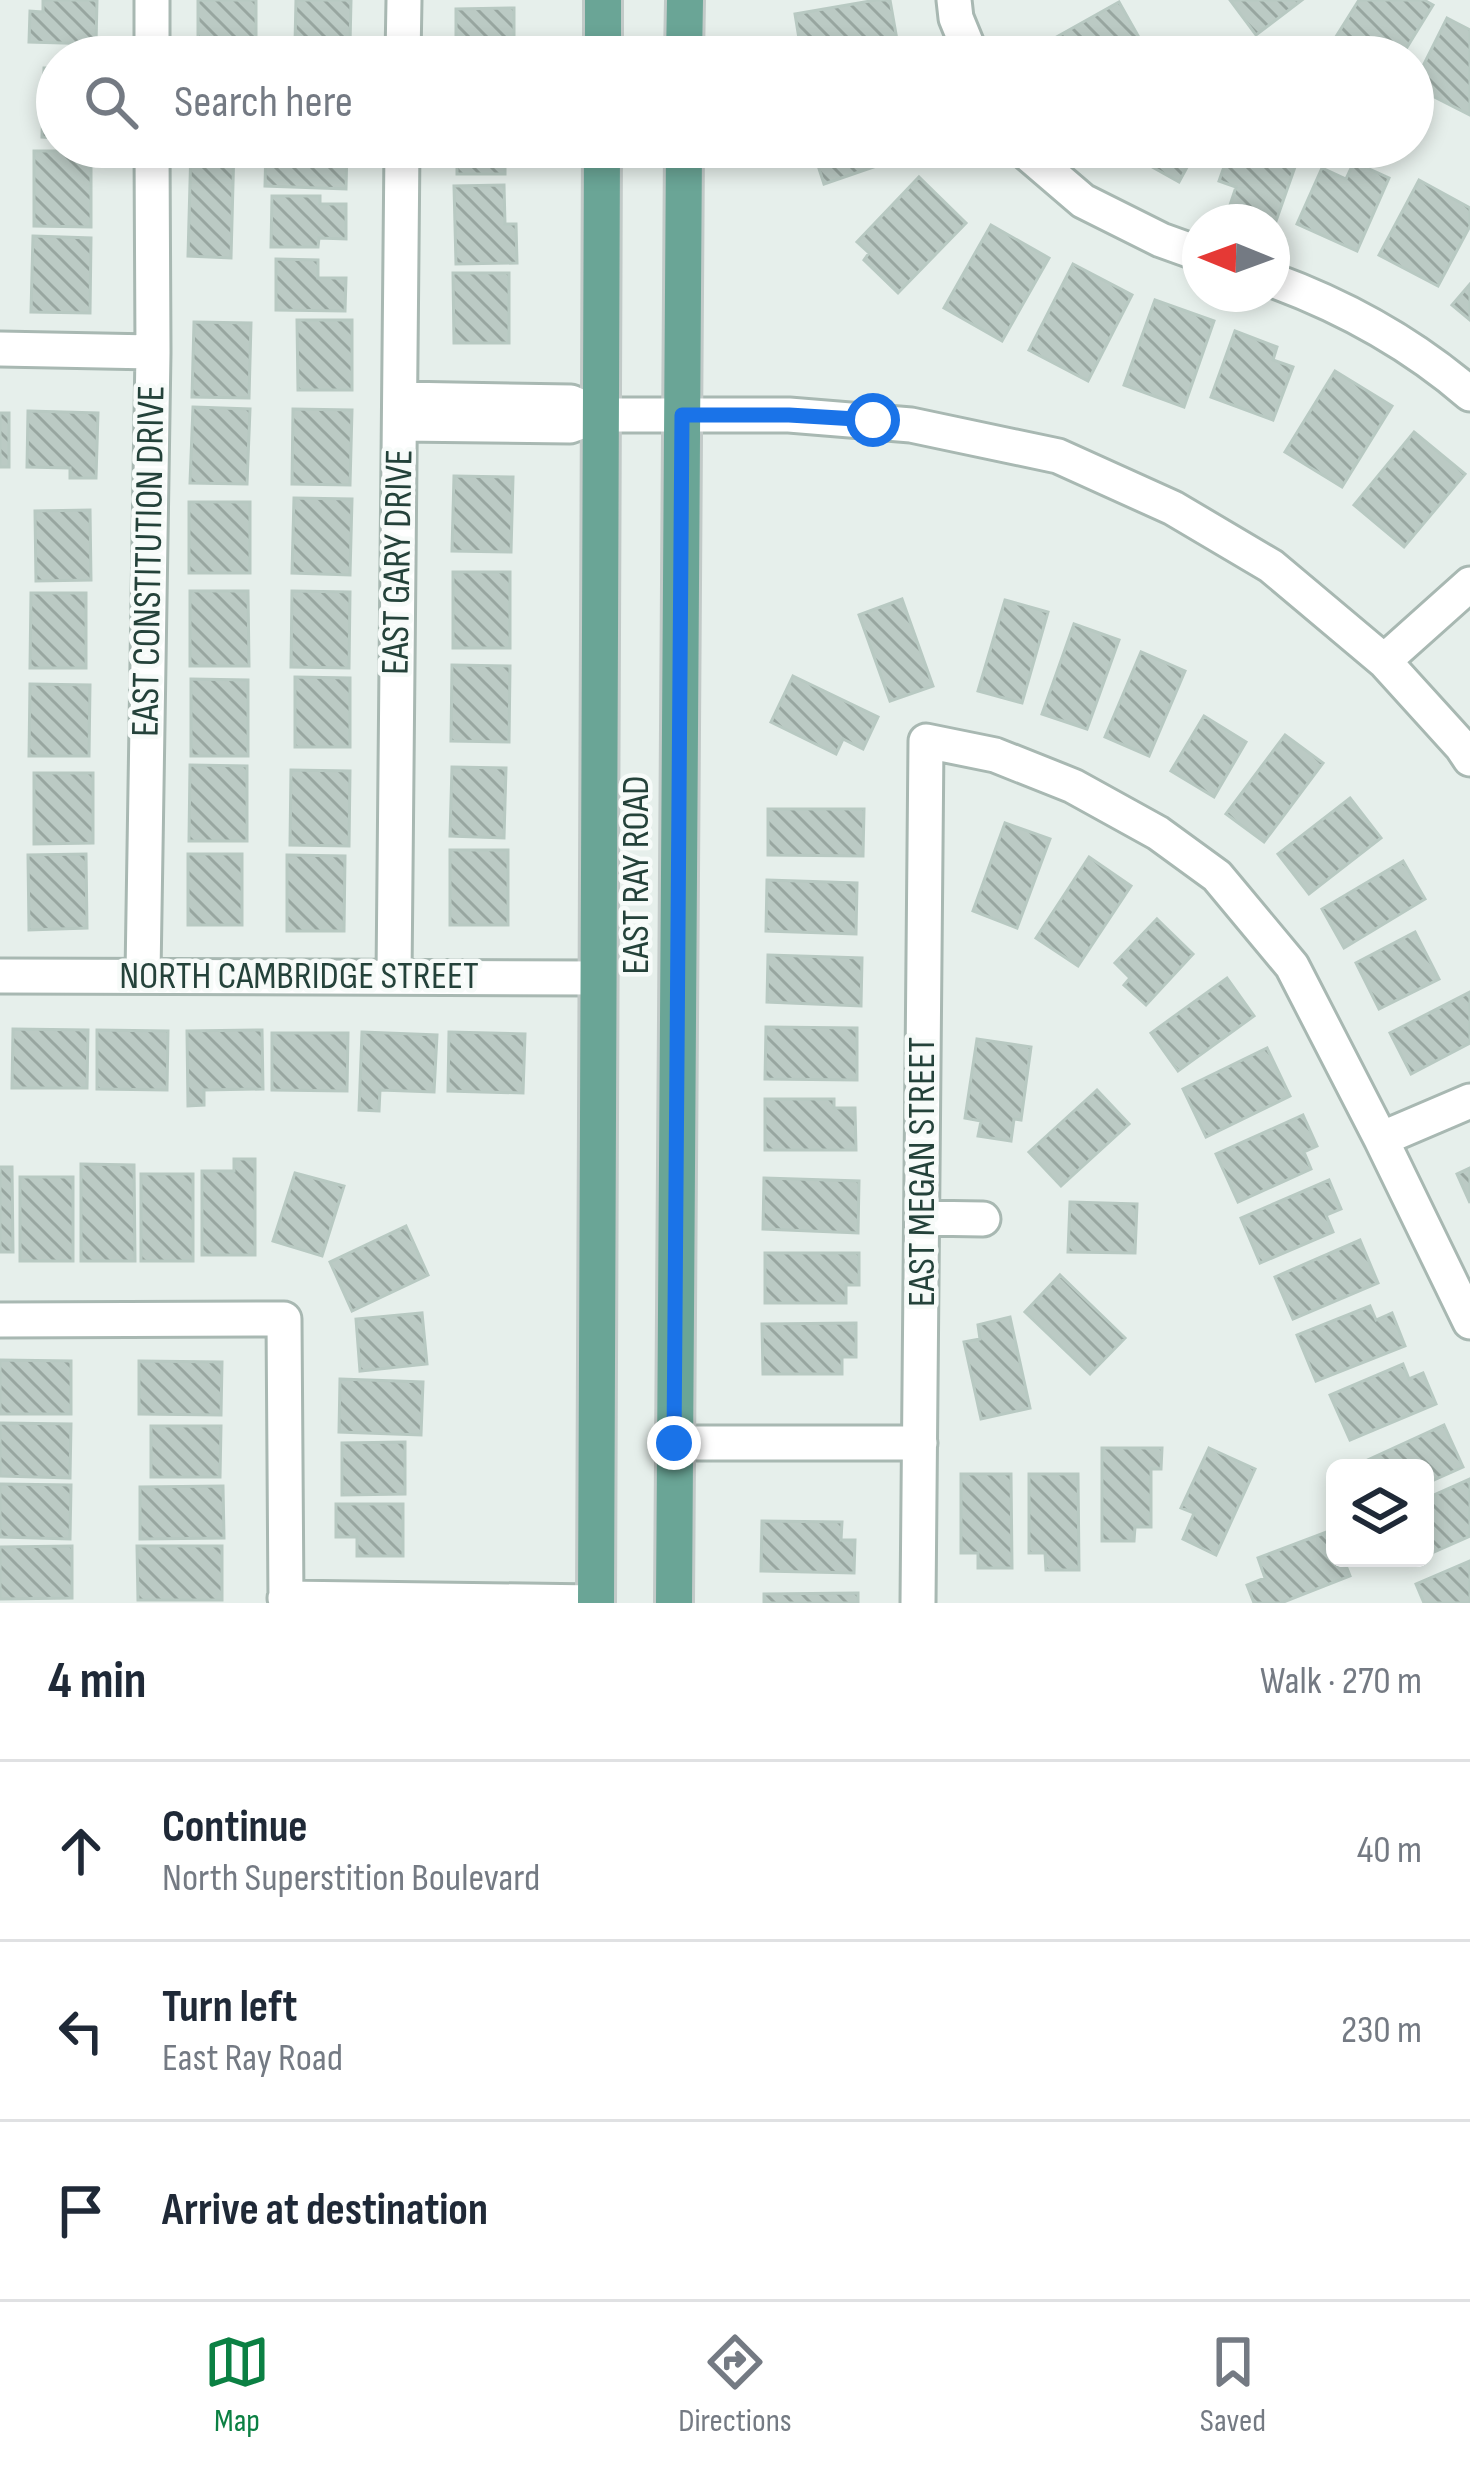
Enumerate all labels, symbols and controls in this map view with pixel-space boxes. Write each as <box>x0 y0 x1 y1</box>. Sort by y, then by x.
search box <box>36 36 1434 168</box>
icon: search <box>78 69 144 135</box>
text: Search here <box>174 75 353 130</box>
north arrow <box>1182 204 1290 312</box>
street label: EAST CONSTITUTION DRIVE <box>122 385 176 737</box>
route start <box>846 393 900 447</box>
street label: EAST GARY DRIVE <box>373 449 423 675</box>
street label: EAST RAY ROAD <box>613 776 660 974</box>
street label: NORTH CAMBRIDGE STREET <box>119 953 479 1000</box>
street label: EAST MEGAN STREET <box>899 1037 946 1307</box>
route end <box>647 1416 701 1470</box>
map controls <box>1326 1459 1434 1567</box>
button: layers <box>1326 1459 1434 1567</box>
text: 4 min <box>48 1651 147 1712</box>
text: Walk · 270 m <box>1260 1658 1422 1705</box>
text: Continue <box>162 1800 308 1855</box>
icon: ahead <box>48 1818 114 1884</box>
text: 40 m <box>1357 1827 1422 1874</box>
text: North Superstition Boulevard <box>162 1855 540 1902</box>
text: Turn left <box>162 1980 297 2035</box>
icon: left <box>48 1998 114 2064</box>
text: 230 m <box>1341 2007 1422 2054</box>
text: East Ray Road <box>162 2035 343 2082</box>
icon: arrive <box>48 2178 114 2244</box>
text: Arrive at destination <box>162 2183 488 2238</box>
tab: Map <box>204 2329 270 2441</box>
tab: Directions <box>678 2329 792 2441</box>
tab: Saved <box>1200 2329 1266 2441</box>

